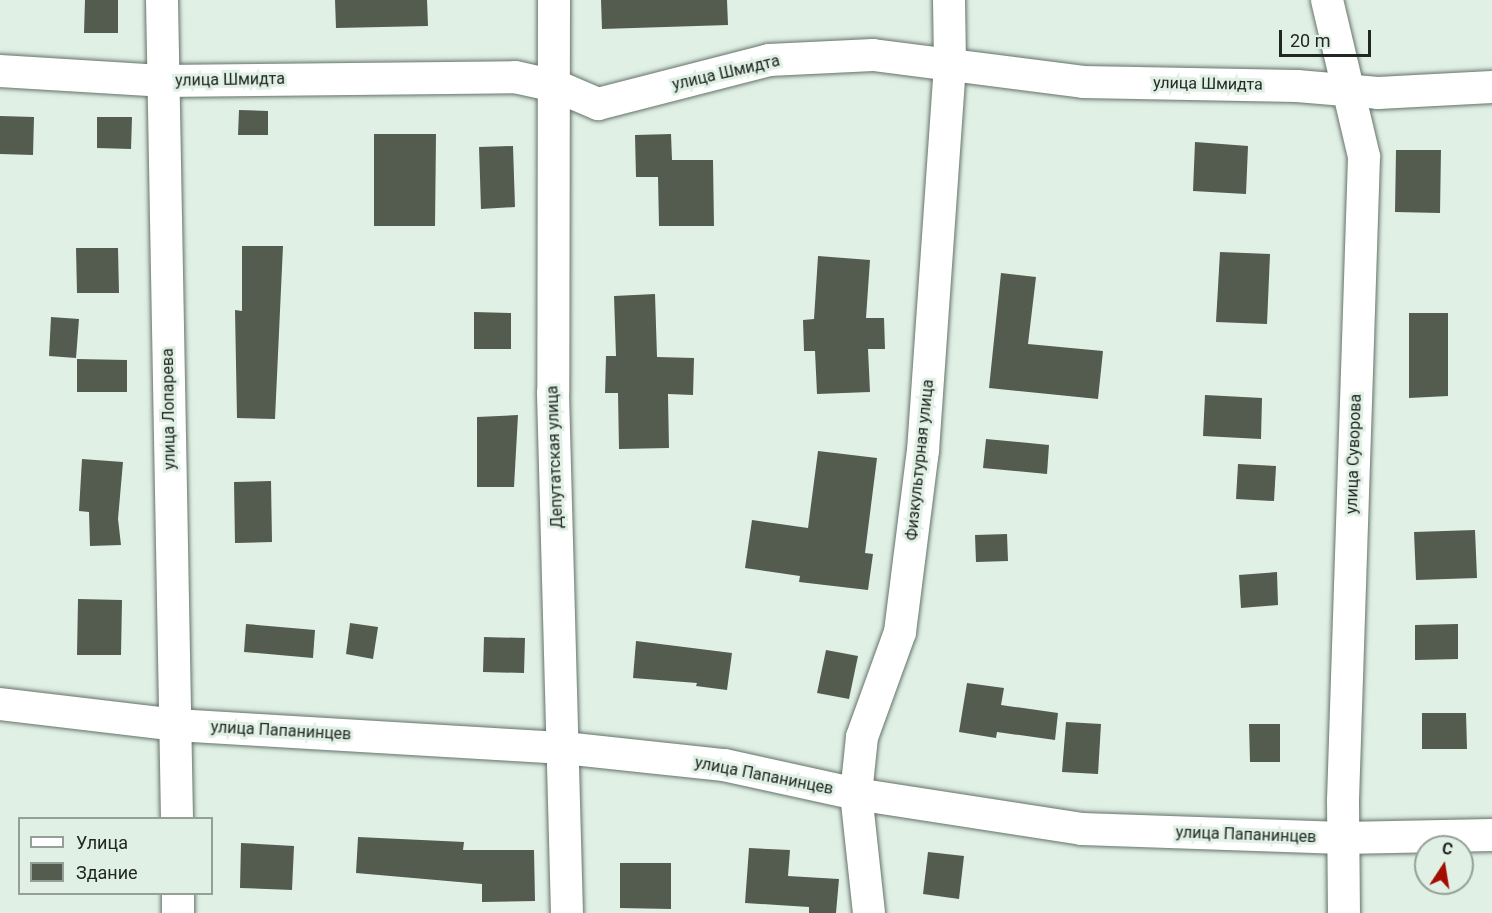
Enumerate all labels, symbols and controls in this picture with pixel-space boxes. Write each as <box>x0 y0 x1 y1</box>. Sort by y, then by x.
scale bar <box>1282 18 1374 56</box>
text: 20 m <box>1290 30 1330 51</box>
street label: улица Шмидта <box>670 51 782 95</box>
street label: улица Шмидта <box>175 69 285 91</box>
street label: улица Шмидта <box>1153 73 1263 95</box>
street label: улица Лопарева <box>158 348 180 470</box>
street label: Физкультурная улица <box>902 378 938 542</box>
street label: Депутатская улица <box>543 385 567 529</box>
street label: улица Суворова <box>1342 394 1366 514</box>
street label: улица Папанинцев <box>210 718 352 744</box>
street label: улица Папанинцев <box>693 753 835 799</box>
legend <box>18 817 213 895</box>
street label: улица Папанинцев <box>1175 823 1317 847</box>
text: Улица <box>76 832 128 853</box>
north arrow <box>1414 835 1474 895</box>
text: С <box>1440 838 1455 859</box>
text: Здание <box>76 862 138 883</box>

